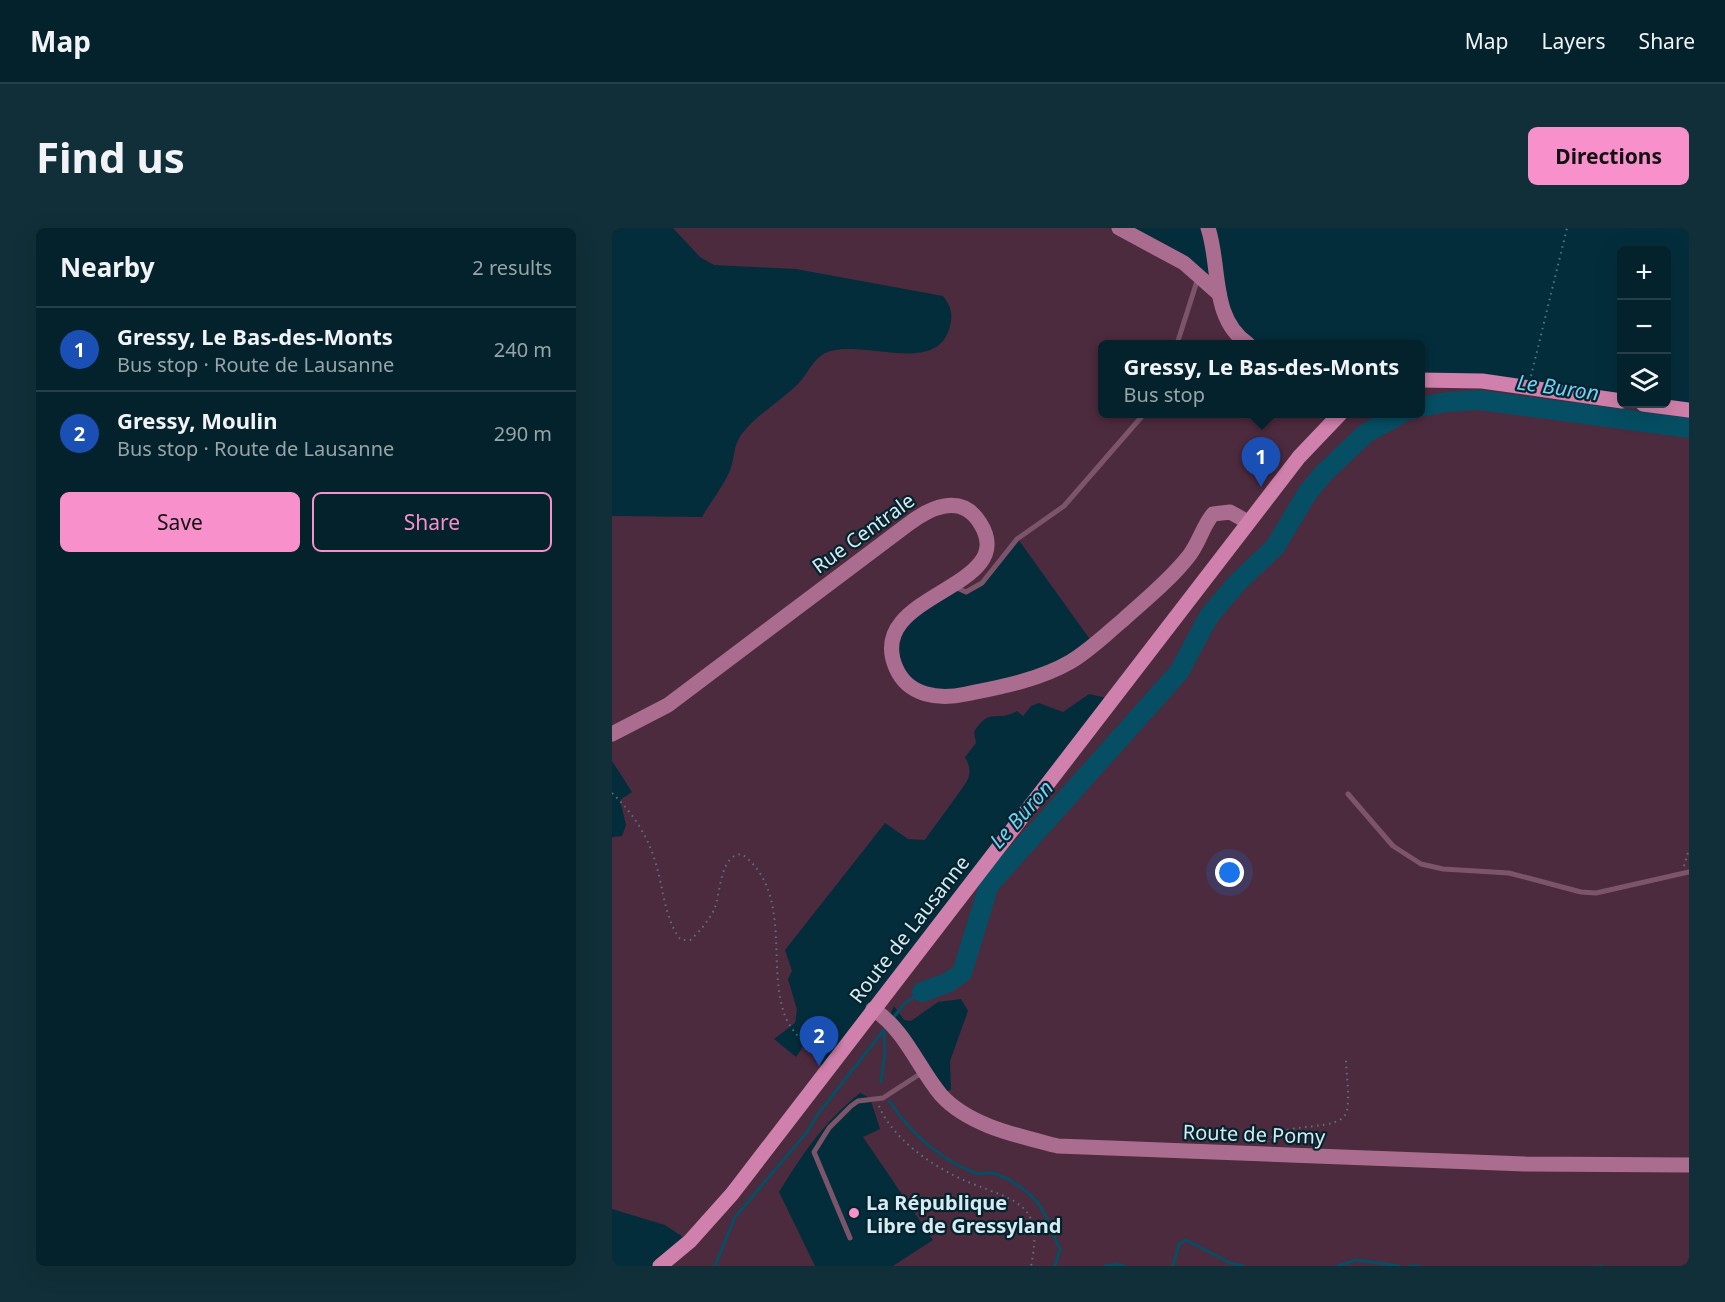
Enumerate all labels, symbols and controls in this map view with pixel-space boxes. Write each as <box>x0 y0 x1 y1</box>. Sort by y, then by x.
text: Map <box>30 22 91 60</box>
text: Map <box>1465 27 1509 55</box>
text: Layers <box>1542 27 1606 55</box>
text: Share <box>1639 27 1695 55</box>
button: Directions <box>1528 127 1689 185</box>
text: Find us <box>36 128 185 185</box>
map controls <box>1617 246 1671 408</box>
button: + <box>1617 246 1671 300</box>
text: Nearby <box>60 249 155 285</box>
text: 2 results <box>472 254 552 281</box>
button: − <box>1617 300 1671 354</box>
text: Gressy, Le Bas-des-Monts <box>117 321 393 351</box>
text: 1 <box>74 336 85 363</box>
text: 240 m <box>494 336 552 363</box>
popup <box>1098 340 1425 418</box>
text: Bus stop · Route de Lausanne <box>117 351 394 378</box>
text: Gressy, Le Bas-des-Monts <box>1124 351 1399 381</box>
button: layers <box>1617 354 1671 408</box>
water label: Le Buron <box>1515 367 1601 407</box>
text: Bus stop <box>1124 381 1205 408</box>
text: Gressy, Moulin <box>117 405 277 435</box>
text: 2 <box>74 420 85 447</box>
text: 290 m <box>494 420 552 447</box>
text: Bus stop · Route de Lausanne <box>117 435 394 462</box>
pin: 1 <box>1242 438 1280 487</box>
street label: Rue Centrale <box>806 487 920 579</box>
button: Save <box>60 492 300 552</box>
button: Share <box>312 492 552 552</box>
water label: Le Buron <box>983 774 1059 854</box>
street label: Route de Lausanne <box>843 850 975 1008</box>
your location <box>1215 858 1244 887</box>
pin: 2 <box>800 1016 838 1066</box>
street label: Route de Pomy <box>1182 1118 1326 1150</box>
place label: La République Libre de Gressyland <box>866 1189 1061 1239</box>
marker: La République Libre de Gressyland <box>847 1206 861 1220</box>

